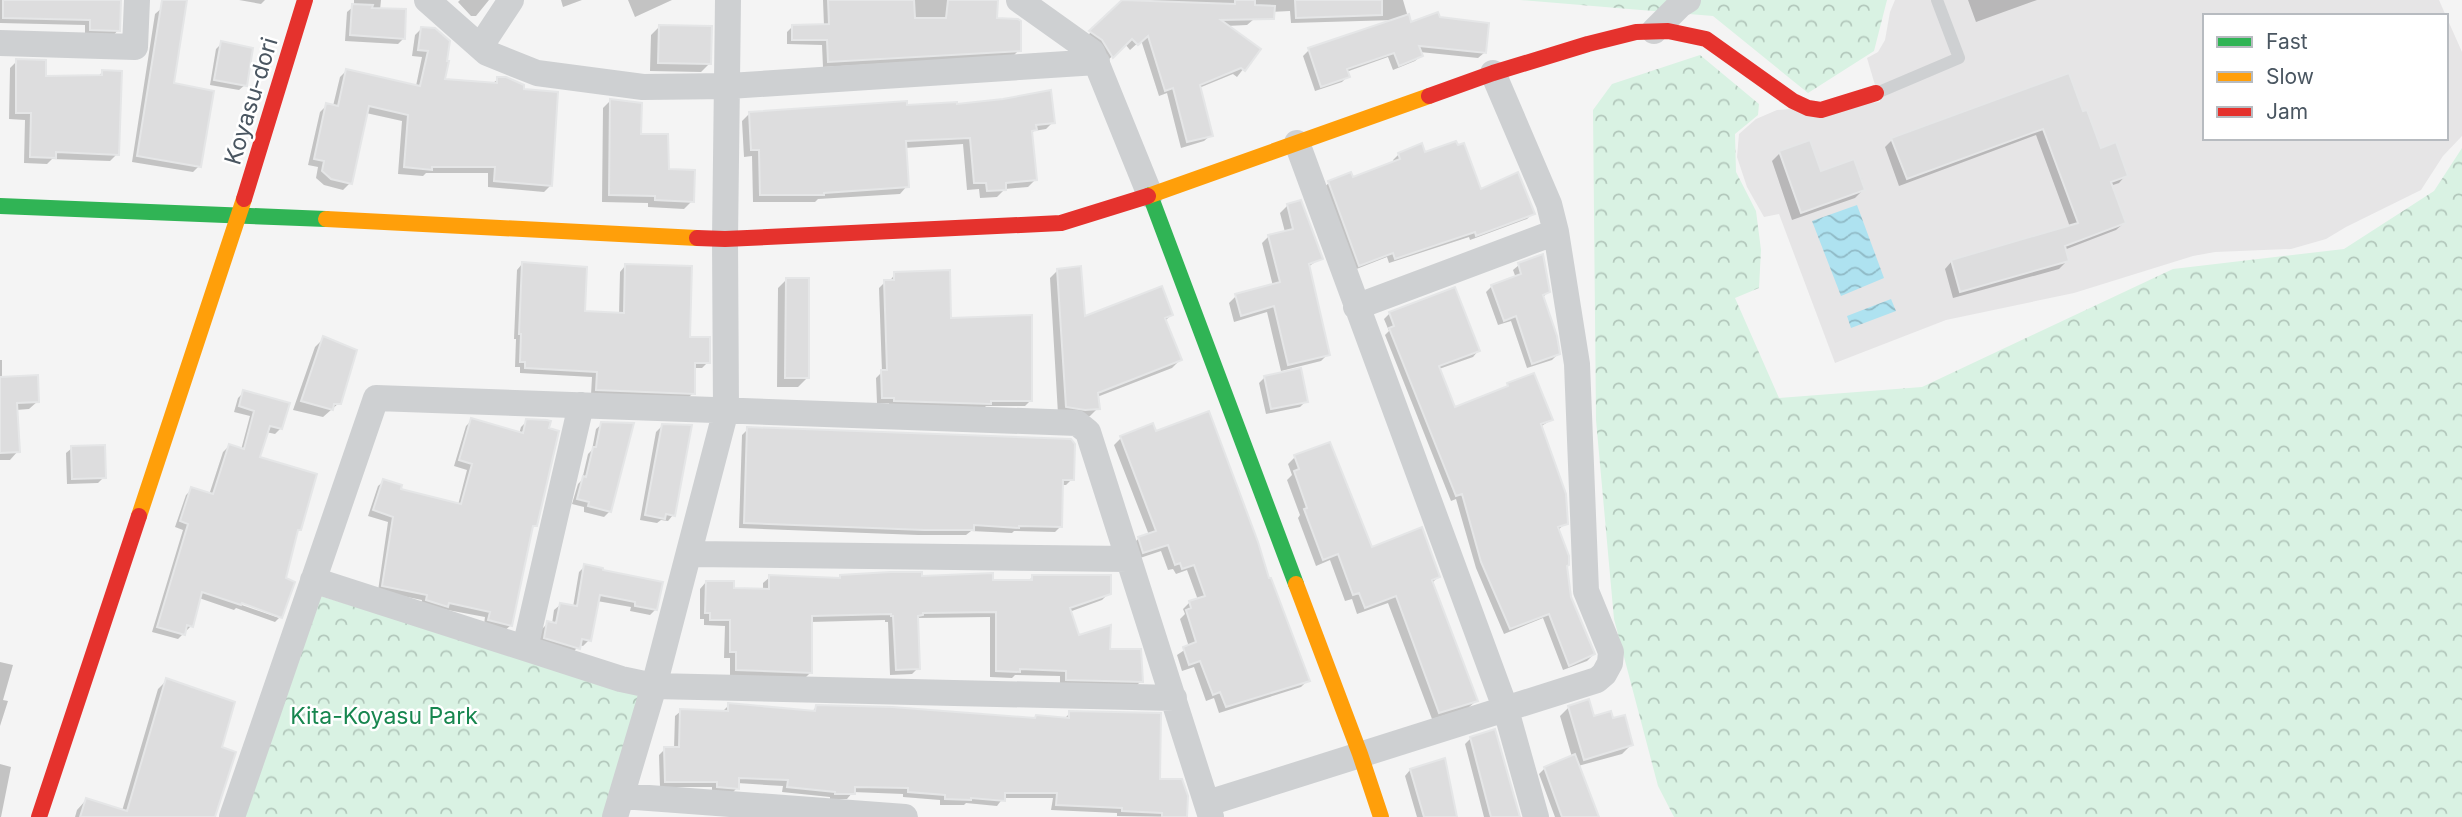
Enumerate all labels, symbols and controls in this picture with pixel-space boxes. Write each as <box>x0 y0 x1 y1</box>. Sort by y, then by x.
legend <box>2203 14 2448 140</box>
text: Fast <box>2266 29 2308 54</box>
street label: Koyasu-dori <box>218 34 284 168</box>
text: Slow <box>2266 64 2314 89</box>
text: Jam <box>2266 99 2308 124</box>
park label: Kita-Koyasu Park <box>290 702 478 730</box>

